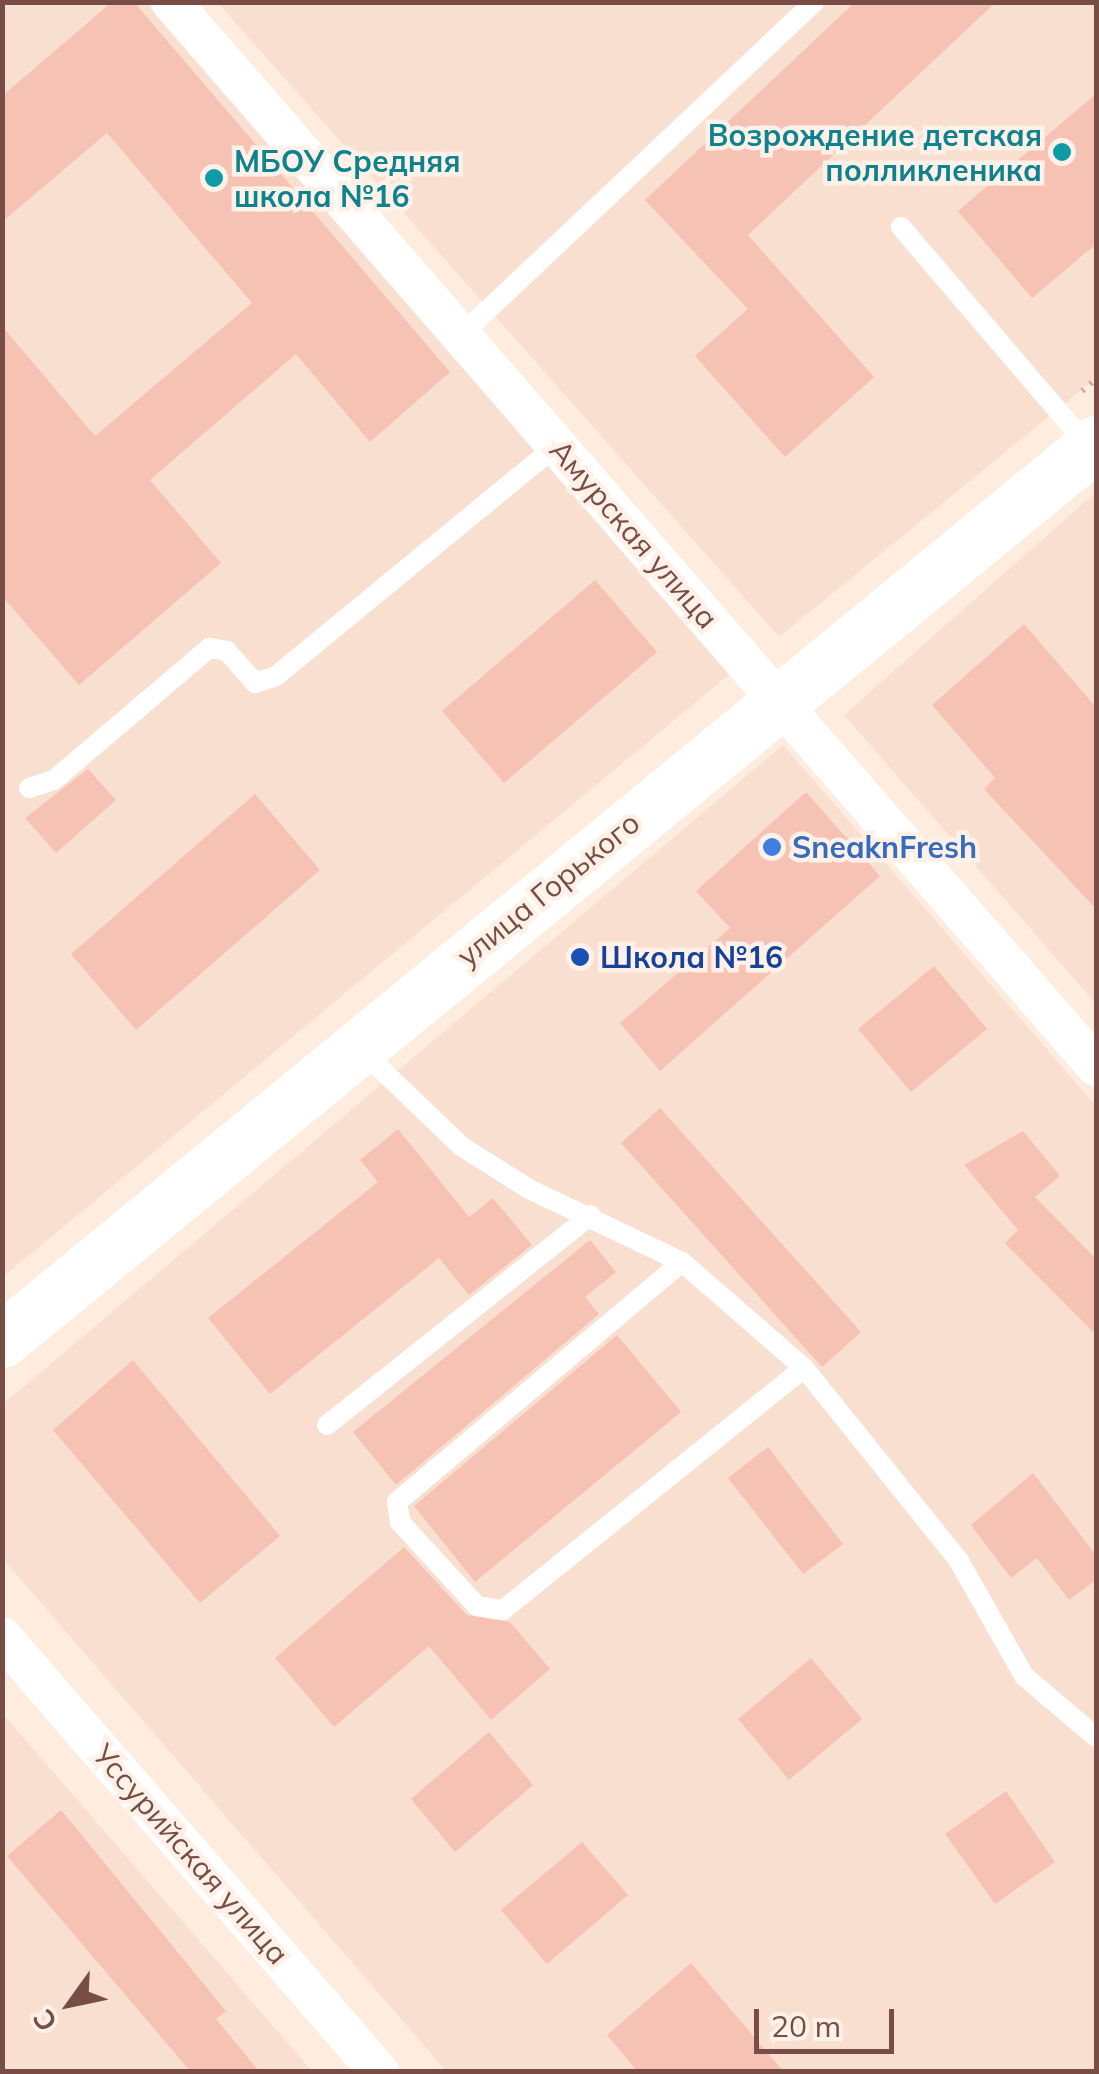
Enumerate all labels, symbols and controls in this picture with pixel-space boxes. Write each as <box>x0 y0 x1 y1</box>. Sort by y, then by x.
place label: Возрождение детская полликленика <box>708 117 1042 188</box>
marker: Возрождение детская полликленика <box>1051 141 1073 163</box>
place label: МБОУ Средняя школа №16 <box>234 143 461 214</box>
marker: МБОУ Средняя школа №16 <box>203 167 225 189</box>
street label: Амурская улица <box>542 432 726 636</box>
street label: улица Горького <box>449 804 647 974</box>
place label: SneaknFresh <box>792 829 977 865</box>
marker: SneaknFresh <box>761 836 783 858</box>
place label: Школа №16 <box>600 939 783 975</box>
marker: Школа №16 <box>569 946 591 968</box>
street label: Уссурийская улица <box>86 1737 296 1971</box>
north arrow <box>20 1954 120 2054</box>
scale bar <box>759 1989 899 2051</box>
text: С <box>25 2003 64 2038</box>
text: 20 m <box>771 2007 841 2045</box>

